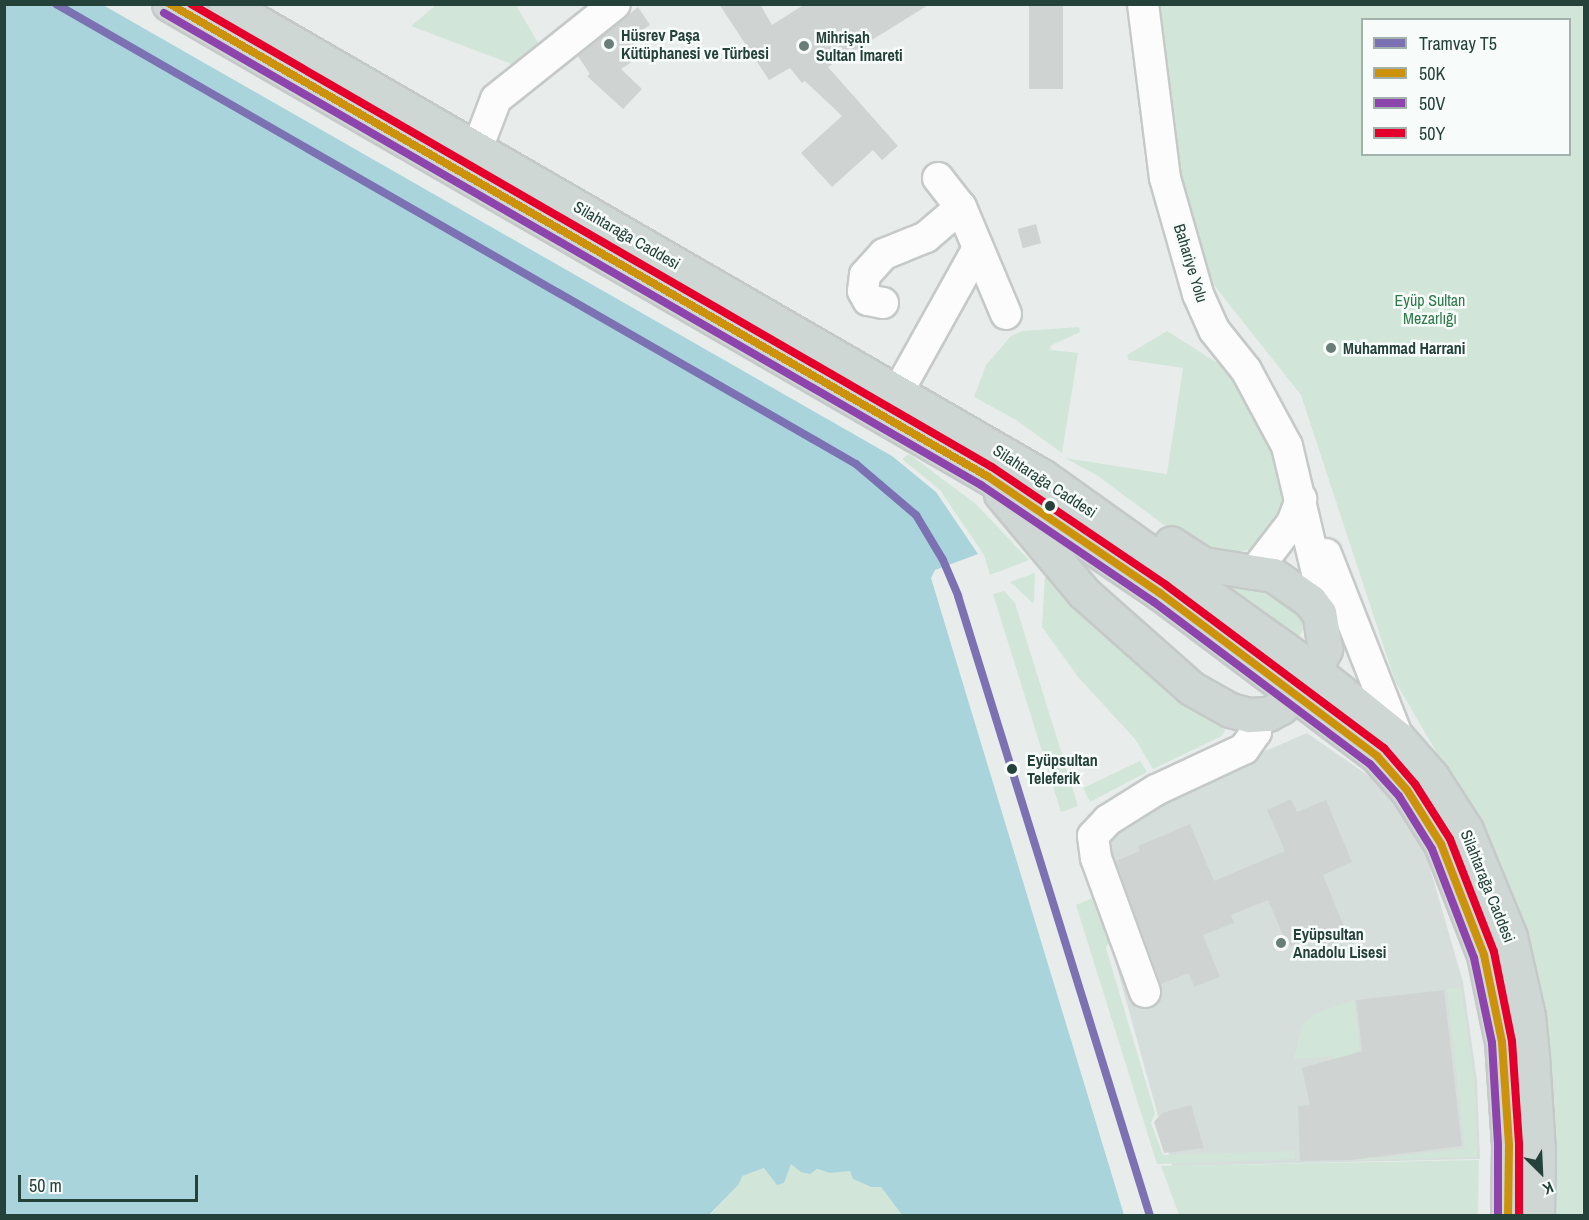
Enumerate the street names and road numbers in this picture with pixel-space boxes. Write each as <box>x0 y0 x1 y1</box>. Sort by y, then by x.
street label: Silahtarağa Caddesi <box>570 197 684 273</box>
street label: Bahariye Yolu <box>1170 221 1212 305</box>
street label: Silahtarağa Caddesi <box>990 440 1100 522</box>
street label: Silahtarağa Caddesi <box>1457 827 1519 945</box>

